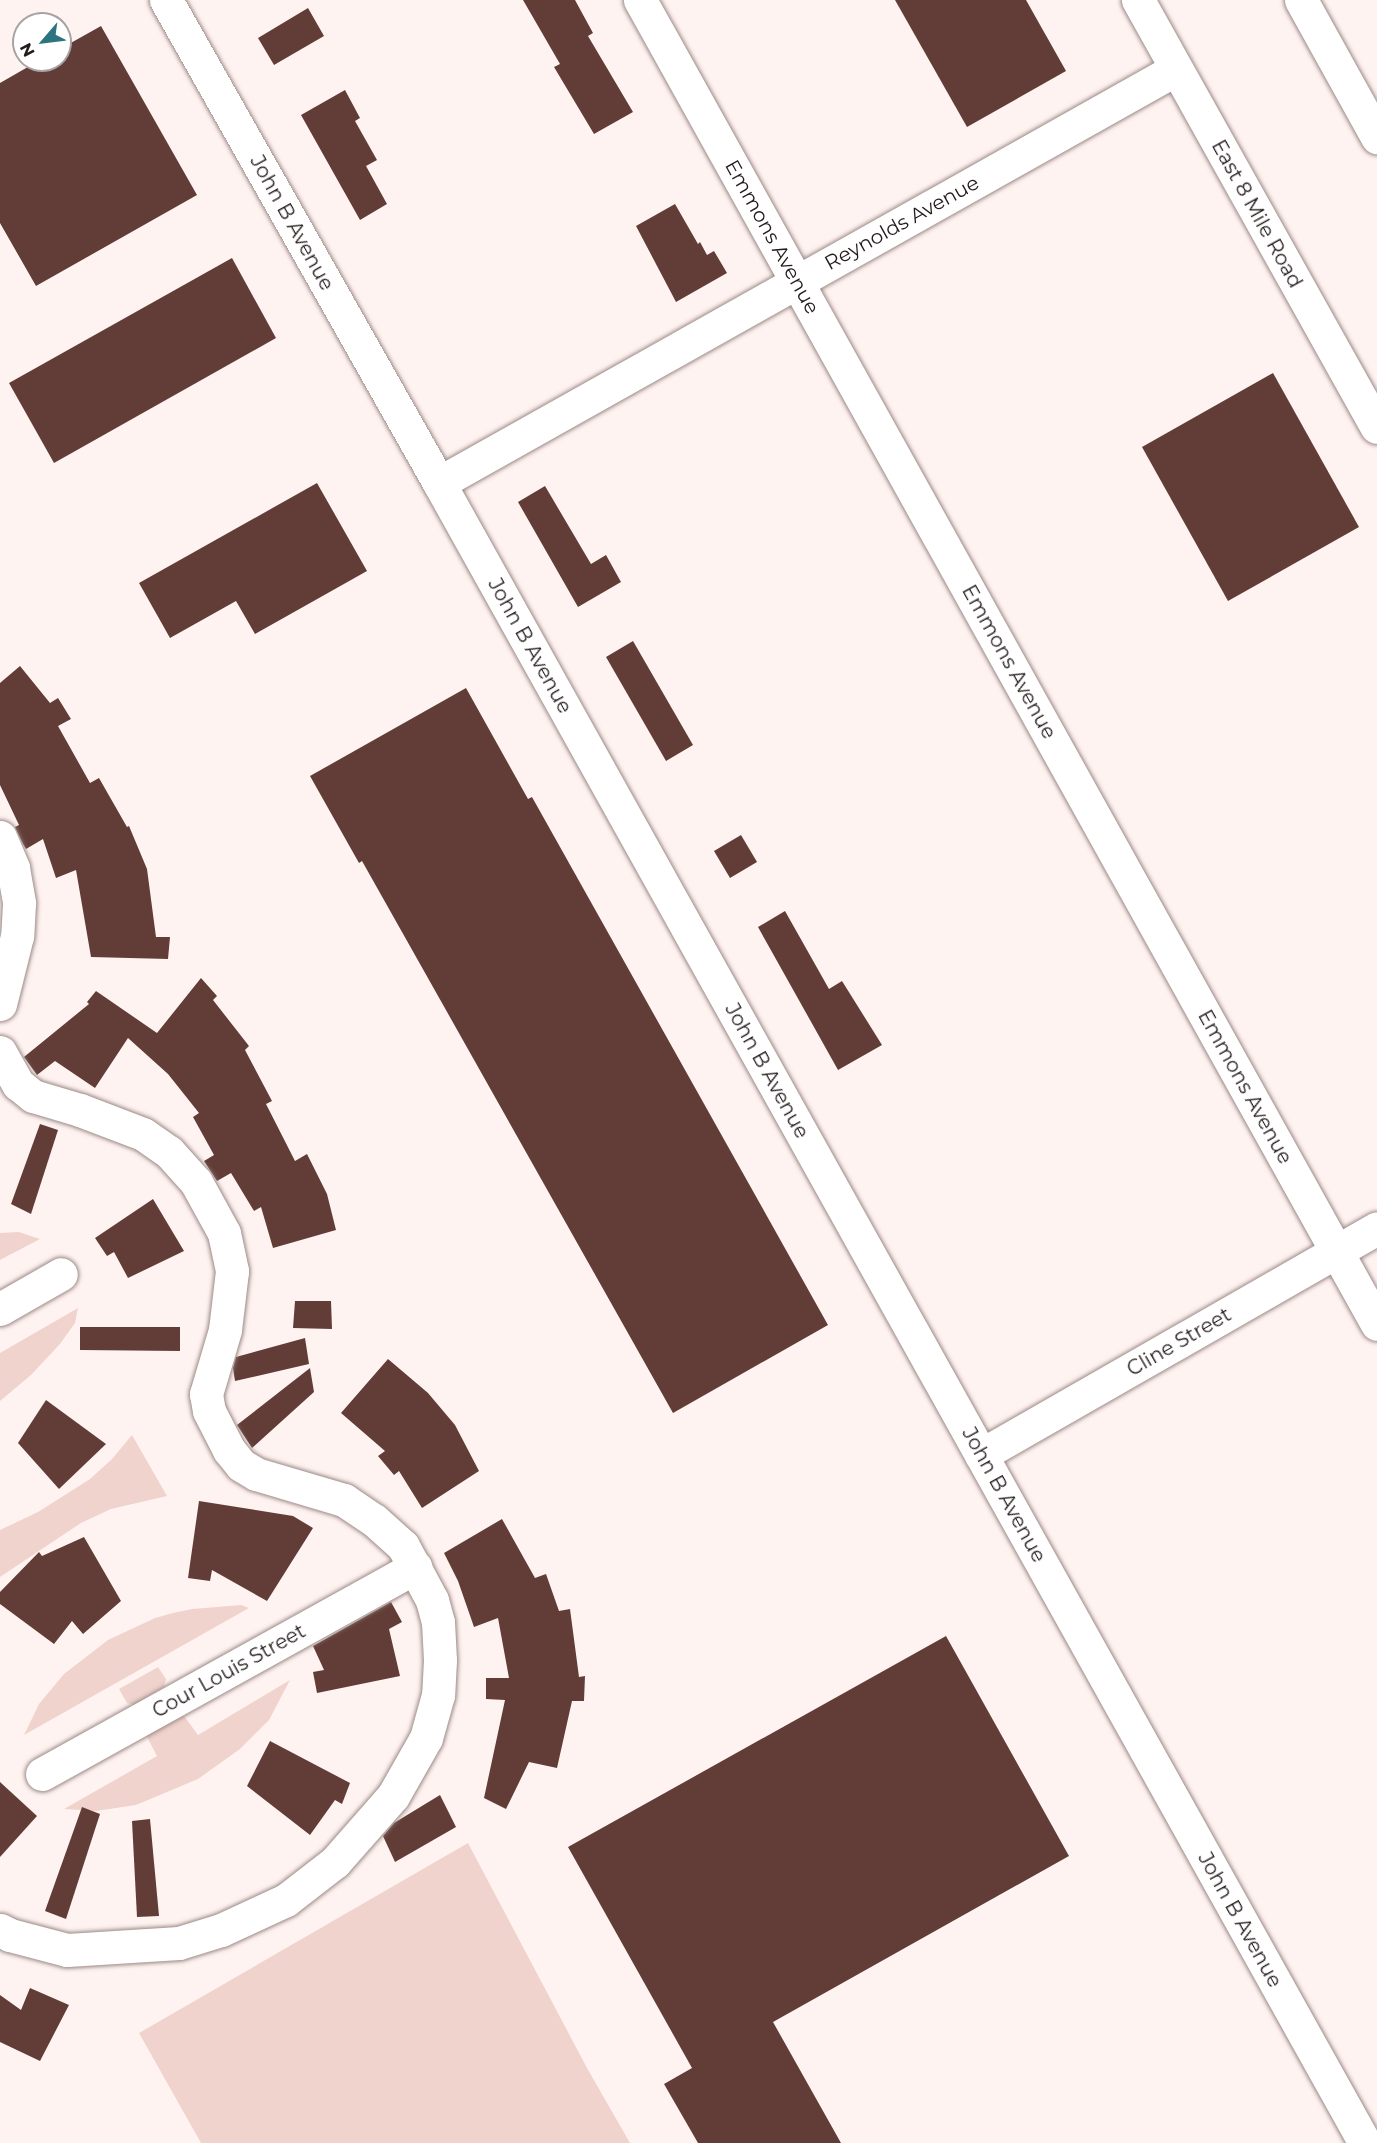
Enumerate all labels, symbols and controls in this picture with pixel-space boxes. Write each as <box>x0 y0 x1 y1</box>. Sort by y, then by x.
north arrow <box>12 12 72 72</box>
text: N <box>16 40 39 60</box>
street label: East 8 Mile Road <box>1206 136 1308 292</box>
street label: John B Avenue <box>245 151 339 295</box>
street label: Emmons Avenue <box>720 156 824 318</box>
street label: Reynolds Avenue <box>821 171 983 275</box>
street label: John B Avenue <box>483 574 577 718</box>
street label: Emmons Avenue <box>957 581 1061 743</box>
street label: John B Avenue <box>720 999 814 1143</box>
street label: Emmons Avenue <box>1193 1006 1297 1168</box>
street label: Cline Street <box>1123 1303 1235 1381</box>
street label: John B Avenue <box>957 1423 1051 1567</box>
street label: Cour Louis Street <box>148 1619 310 1723</box>
street label: John B Avenue <box>1193 1848 1287 1992</box>

